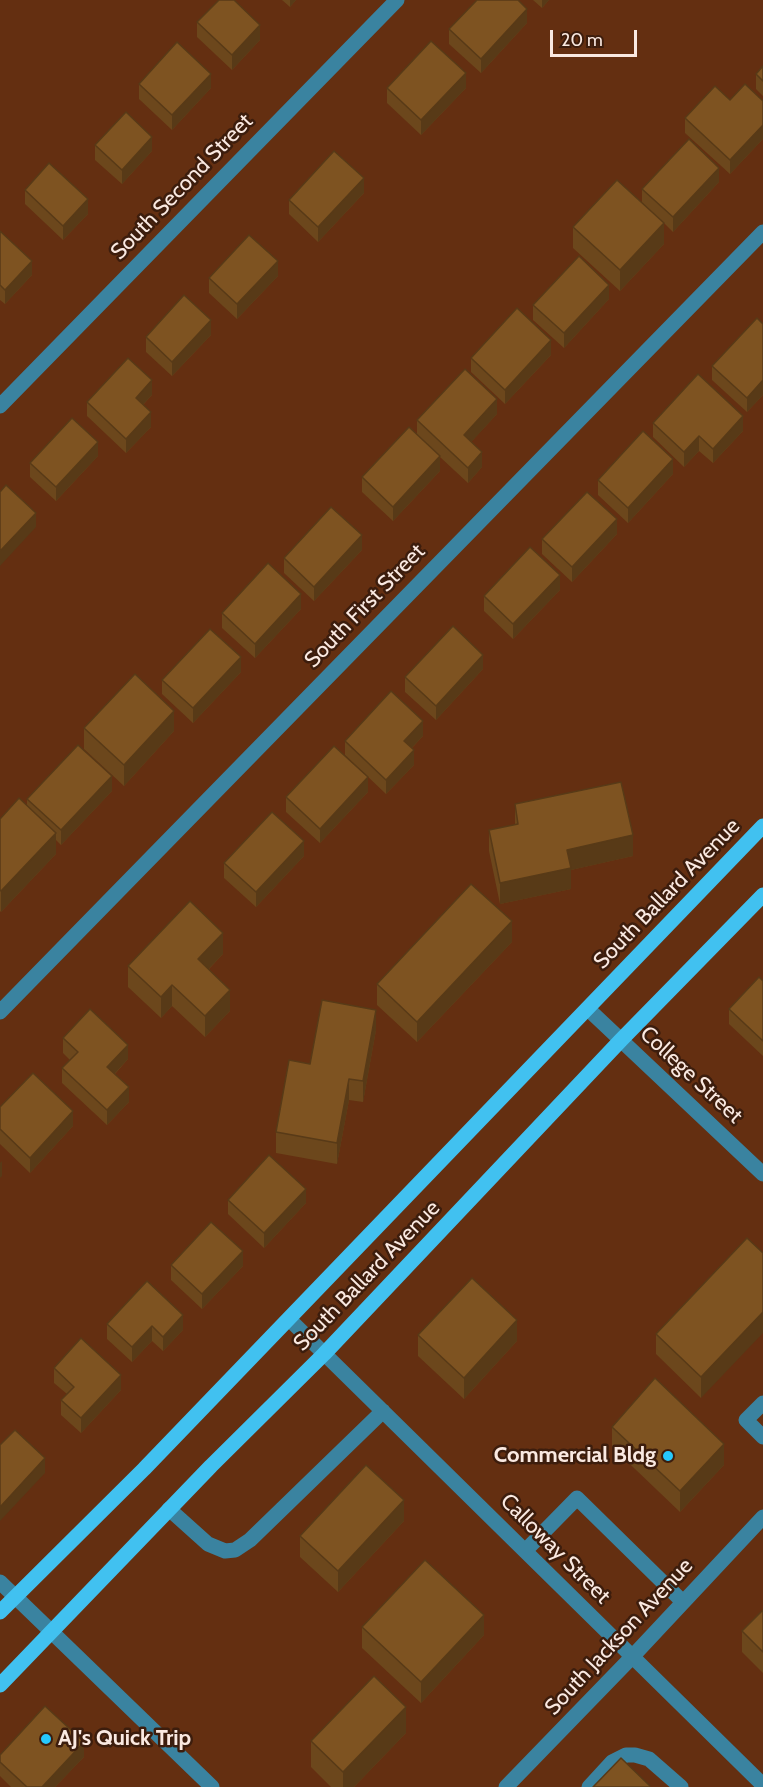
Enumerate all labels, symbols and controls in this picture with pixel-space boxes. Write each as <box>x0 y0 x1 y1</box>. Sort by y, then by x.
scale bar <box>553 18 640 56</box>
text: 20 m <box>561 29 603 51</box>
street label: South Second Street <box>106 108 258 266</box>
street label: South First Street <box>299 539 431 673</box>
street label: South Ballard Avenue <box>588 813 746 975</box>
street label: College Street <box>634 1021 748 1129</box>
street label: South Ballard Avenue <box>288 1195 446 1357</box>
place label: Commercial Bldg <box>494 1443 656 1469</box>
marker: Commercial Bldg <box>661 1449 675 1463</box>
street label: Calloway Street <box>494 1488 616 1610</box>
street label: South Jackson Avenue <box>540 1553 698 1721</box>
place label: AJ's Quick Trip <box>58 1726 191 1752</box>
marker: AJ's Quick Trip <box>39 1732 53 1746</box>

